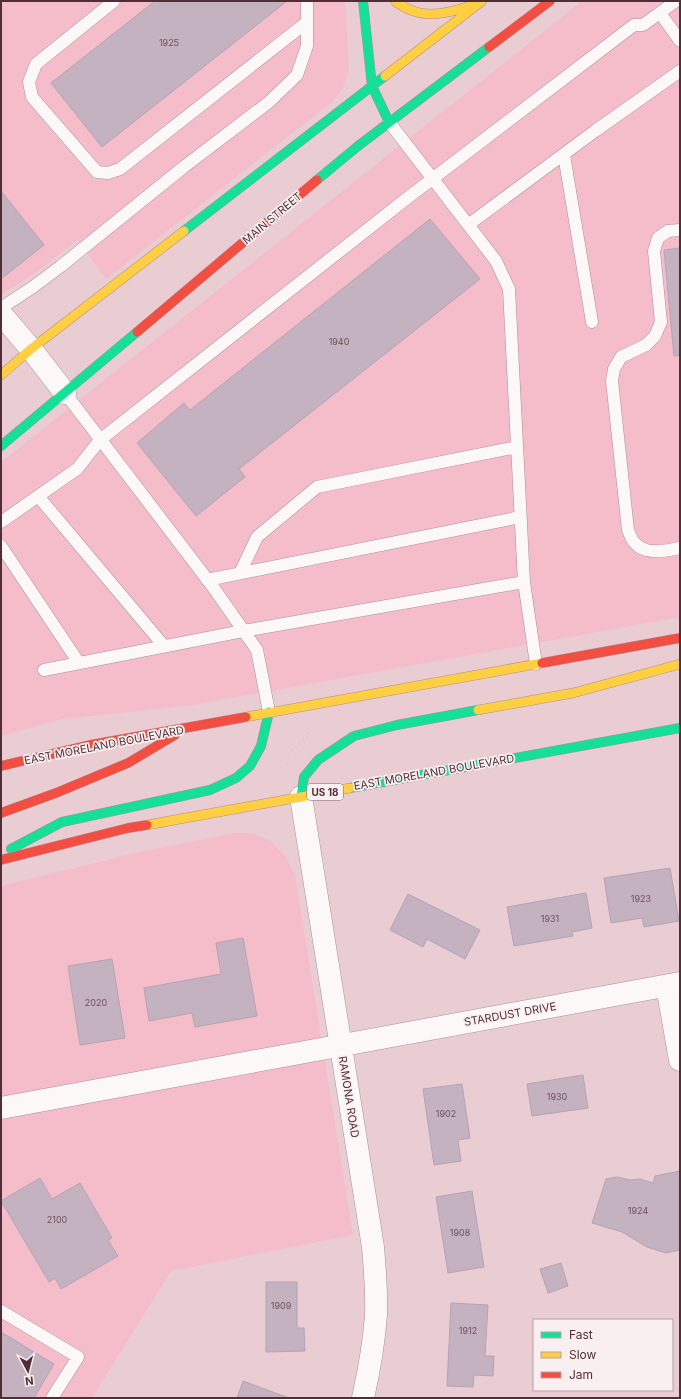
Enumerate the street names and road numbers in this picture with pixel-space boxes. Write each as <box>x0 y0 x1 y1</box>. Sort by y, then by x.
street label: MAIN STREET <box>239 189 305 247</box>
street label: EAST MORELAND BOULEVARD <box>23 723 185 767</box>
street label: EAST MORELAND BOULEVARD <box>353 751 515 793</box>
road number: US 18 <box>307 784 343 800</box>
street label: STARDUST DRIVE <box>463 999 557 1029</box>
street label: RAMONA ROAD <box>336 1055 362 1139</box>

